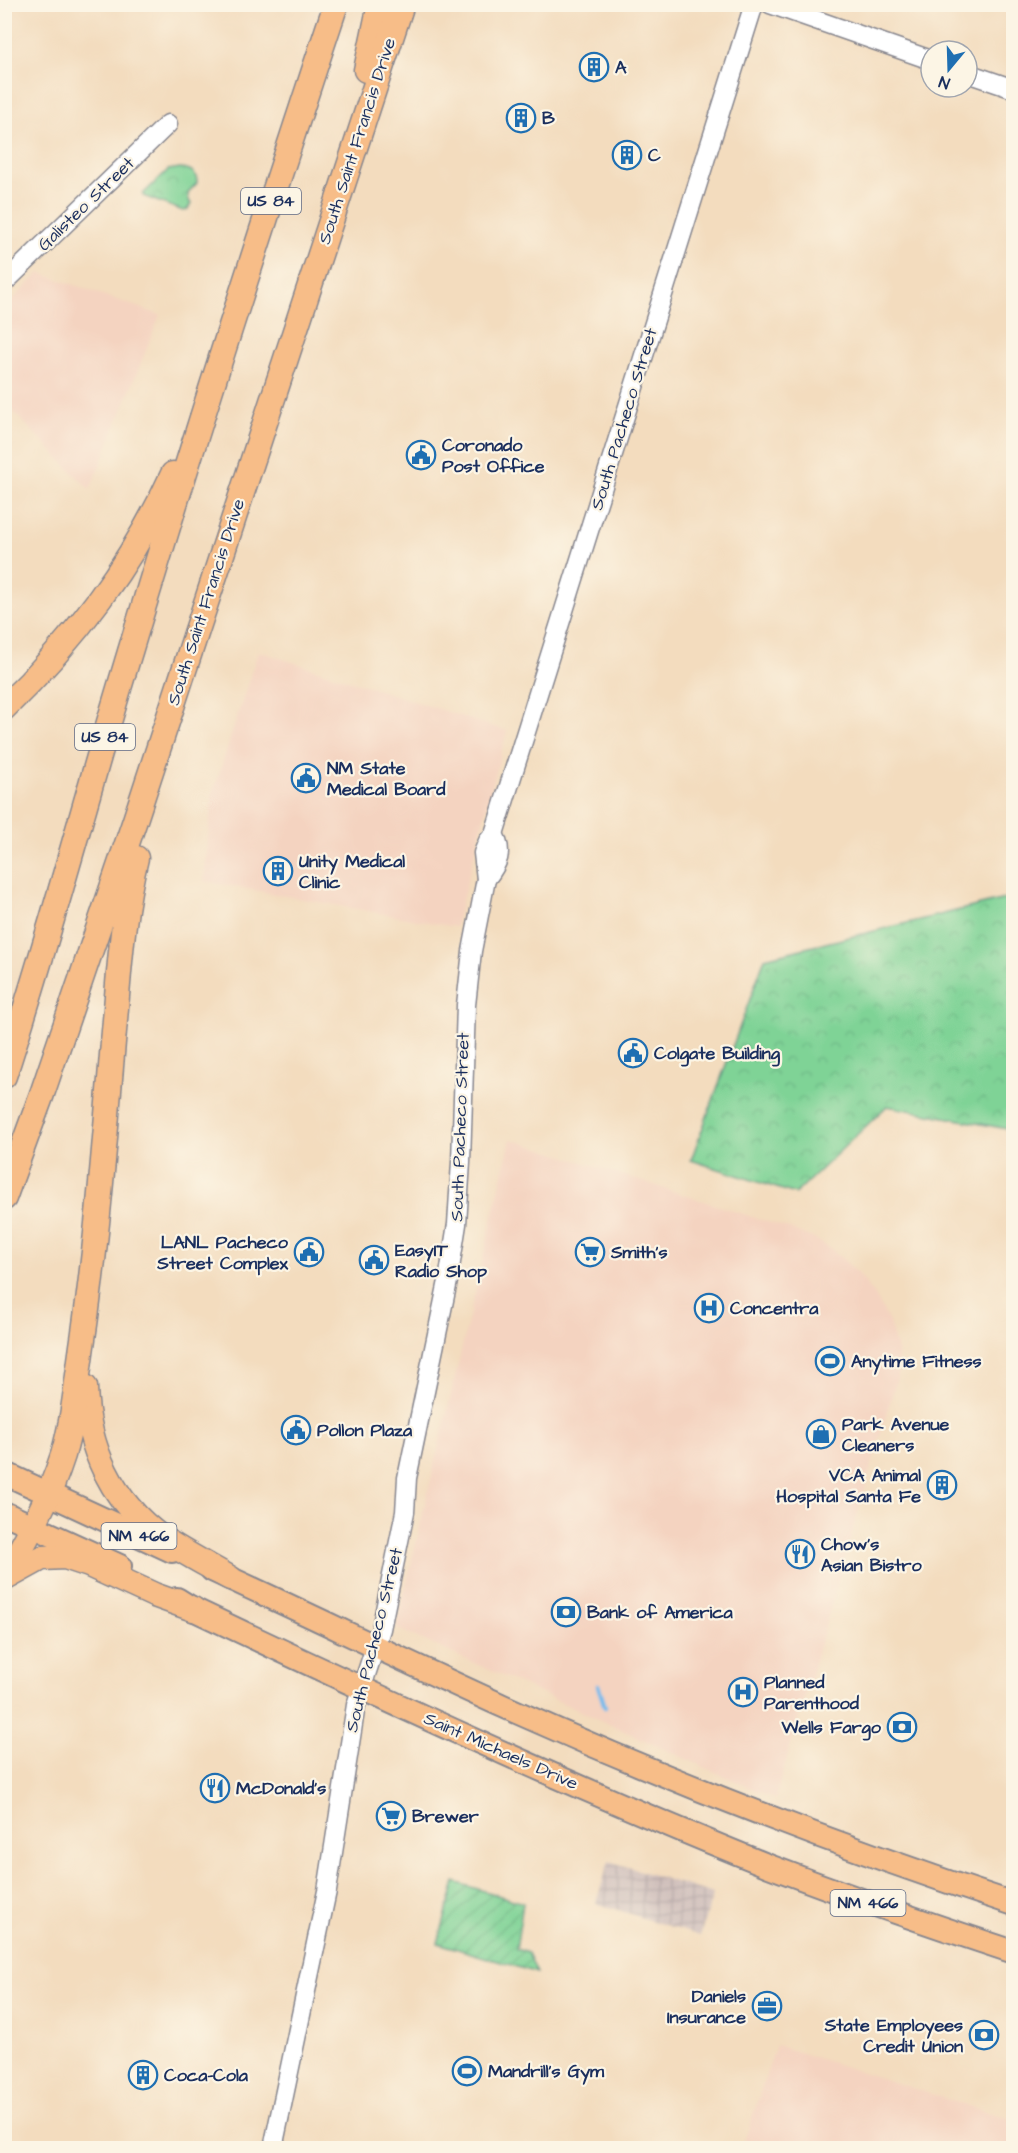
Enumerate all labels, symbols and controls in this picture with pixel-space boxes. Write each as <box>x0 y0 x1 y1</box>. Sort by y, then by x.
street label: South Saint Francis Drive <box>312 34 402 247</box>
north arrow <box>919 39 979 99</box>
building icon: A <box>578 51 610 83</box>
place label: A <box>615 55 627 80</box>
text: N <box>936 70 953 94</box>
building icon: B <box>505 102 537 134</box>
place label: B <box>542 106 555 131</box>
building icon: C <box>611 139 643 171</box>
place label: C <box>648 143 661 168</box>
street label: Galisteo Street <box>32 151 141 257</box>
road number: US 84 <box>241 188 301 214</box>
street label: South Pacheco Street <box>584 324 664 513</box>
place label: Coronado Post Office <box>442 433 545 479</box>
public building icon: Coronado Post Office <box>405 439 437 471</box>
street label: South Saint Francis Drive <box>161 495 251 708</box>
road number: US 84 <box>75 724 135 750</box>
place label: NM State Medical Board <box>327 756 446 802</box>
public building icon: NM State Medical Board <box>290 762 322 794</box>
place label: Unity Medical Clinic <box>299 849 405 895</box>
building icon: Unity Medical Clinic <box>262 855 294 887</box>
street label: South Pacheco Street <box>444 1031 476 1222</box>
public building icon: Colgate Building <box>617 1037 649 1069</box>
place label: Colgate Building <box>654 1041 781 1067</box>
place label: LANL Pacheco Street Complex <box>156 1230 289 1276</box>
public building icon: LANL Pacheco Street Complex <box>293 1236 325 1268</box>
supermarket icon: Smith's <box>574 1236 606 1268</box>
place label: EasyIT Radio Shop <box>395 1238 487 1284</box>
place label: Smith's <box>610 1240 667 1265</box>
public building icon: EasyIT Radio Shop <box>358 1244 390 1276</box>
hospital icon: Concentra <box>693 1292 725 1324</box>
place label: Concentra <box>730 1296 819 1321</box>
sports icon: Anytime Fitness <box>814 1345 846 1377</box>
place label: Anytime Fitness <box>851 1349 982 1375</box>
place label: Park Avenue Cleaners <box>842 1412 950 1458</box>
public building icon: Pollon Plaza <box>280 1414 312 1446</box>
place label: Pollon Plaza <box>317 1418 413 1443</box>
shop icon: Park Avenue Cleaners <box>805 1418 837 1450</box>
place label: VCA Animal Hospital Santa Fe <box>776 1463 921 1509</box>
building icon: VCA Animal Hospital Santa Fe <box>926 1469 958 1501</box>
road number: NM 466 <box>102 1523 176 1549</box>
place label: Chow's Asian Bistro <box>821 1532 922 1578</box>
restaurant icon: Chow's Asian Bistro <box>784 1538 816 1570</box>
street label: South Pacheco Street <box>339 1545 409 1735</box>
bank icon: Bank of America <box>550 1596 582 1628</box>
place label: Bank of America <box>587 1600 734 1625</box>
place label: Planned Parenthood <box>764 1670 860 1716</box>
hospital icon: Planned Parenthood <box>727 1676 759 1708</box>
street label: Saint Michaels Drive <box>420 1706 582 1796</box>
bank icon: Wells Fargo <box>886 1711 918 1743</box>
place label: Wells Fargo <box>780 1715 882 1741</box>
restaurant icon: McDonald's <box>199 1772 231 1804</box>
place label: McDonald's <box>236 1776 326 1801</box>
supermarket icon: Brewer <box>375 1800 407 1832</box>
place label: Brewer <box>412 1804 479 1829</box>
road number: NM 466 <box>830 1890 906 1916</box>
place label: Daniels Insurance <box>667 1984 746 2030</box>
office icon: Daniels Insurance <box>751 1990 783 2022</box>
place label: State Employees Credit Union <box>824 2013 963 2059</box>
bank icon: State Employees Credit Union <box>968 2019 1000 2051</box>
sports icon: Mandrill's Gym <box>451 2055 483 2087</box>
building icon: Coca-Cola <box>127 2059 159 2091</box>
place label: Mandrill's Gym <box>488 2059 605 2085</box>
place label: Coca-Cola <box>164 2063 249 2088</box>

